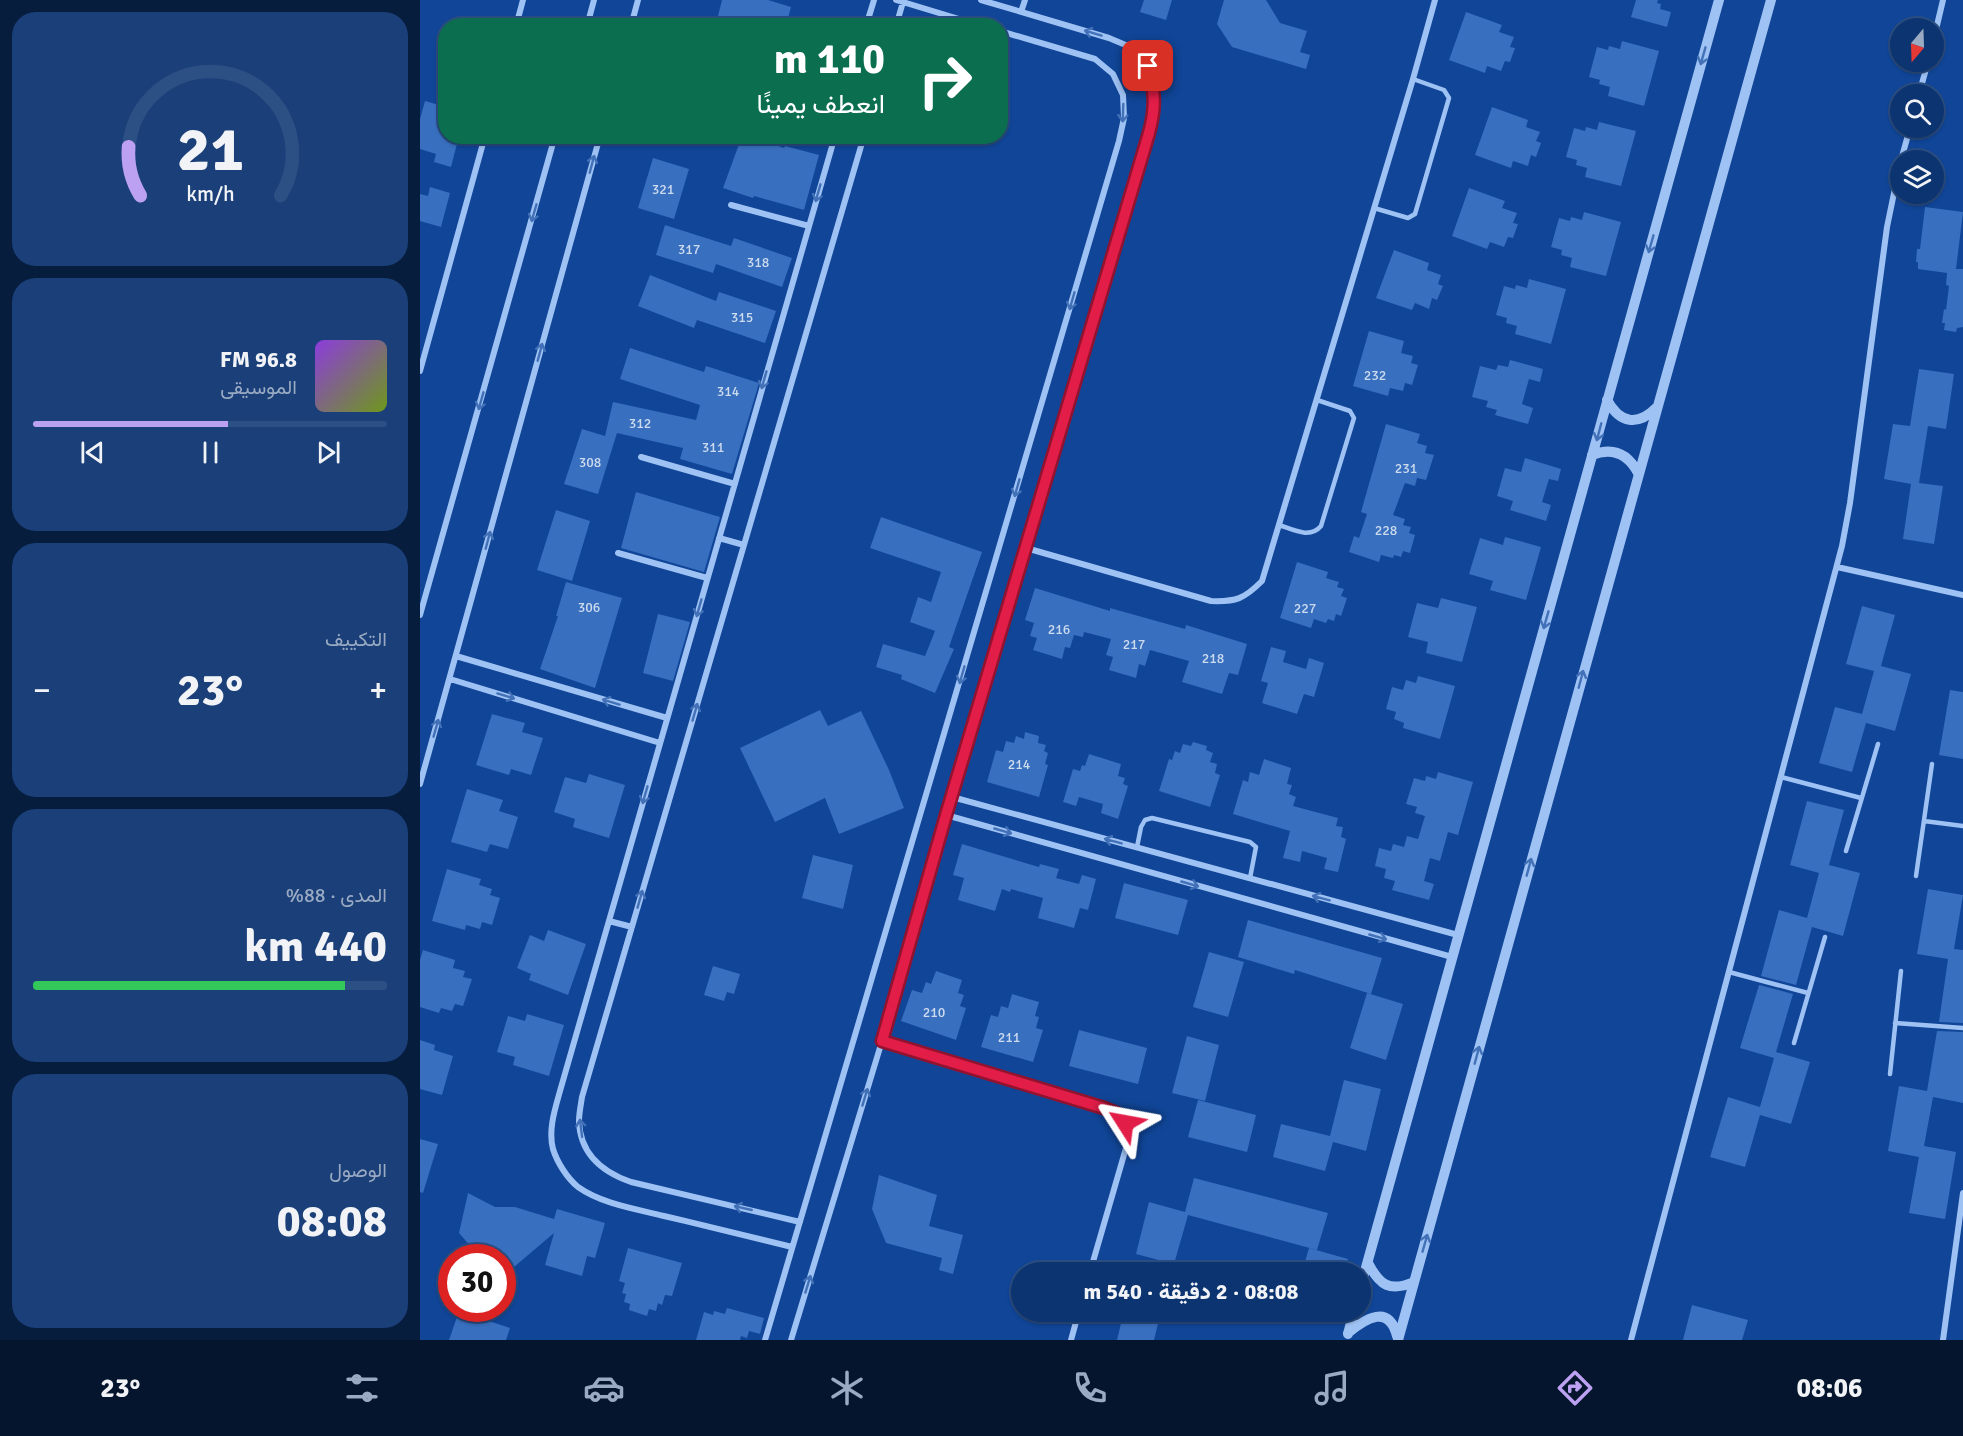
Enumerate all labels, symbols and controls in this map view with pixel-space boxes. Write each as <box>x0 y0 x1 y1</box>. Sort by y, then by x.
north arrow <box>1890 18 1944 72</box>
map controls <box>1890 18 1944 204</box>
one-way arrow <box>1084 27 1103 38</box>
text: 110 m <box>774 34 885 85</box>
pin <box>1122 40 1173 91</box>
icon: right <box>906 42 984 120</box>
one-way arrow <box>1697 46 1708 65</box>
icon: arrive <box>1131 49 1164 82</box>
button: search <box>1890 84 1944 138</box>
text: انعطف يمينًا <box>756 88 885 121</box>
one-way arrow <box>1117 103 1129 123</box>
text: 21 <box>176 111 244 188</box>
button: layers <box>1890 150 1944 204</box>
one-way arrow <box>587 155 598 174</box>
text: km/h <box>186 181 234 207</box>
house number: 321 <box>652 181 674 198</box>
one-way arrow <box>812 183 823 202</box>
one-way arrow <box>527 203 539 222</box>
one-way arrow <box>1645 234 1656 253</box>
house number: 317 <box>678 241 700 258</box>
house number: 318 <box>747 254 769 271</box>
one-way arrow <box>1066 291 1077 310</box>
house number: 315 <box>731 309 753 326</box>
one-way arrow <box>535 343 546 362</box>
text: 96.8 FM <box>220 346 297 373</box>
house number: 232 <box>1364 367 1386 384</box>
one-way arrow <box>758 370 769 389</box>
text: الموسيقى <box>220 375 297 400</box>
house number: 314 <box>717 383 740 400</box>
one-way arrow <box>474 391 486 410</box>
house number: 312 <box>629 415 651 432</box>
one-way arrow <box>1592 422 1604 441</box>
icon: previous <box>76 436 109 469</box>
icon: pause <box>194 436 227 469</box>
icon: next <box>312 436 345 469</box>
house number: 311 <box>702 439 724 456</box>
house number: 308 <box>579 454 601 471</box>
house number: 231 <box>1395 460 1417 477</box>
one-way arrow <box>1011 478 1022 497</box>
house number: 228 <box>1375 522 1397 539</box>
one-way arrow <box>483 531 494 550</box>
one-way arrow <box>693 598 704 617</box>
house number: 306 <box>578 599 600 616</box>
house number: 227 <box>1294 600 1316 617</box>
one-way arrow <box>1540 610 1551 629</box>
house number: 216 <box>1048 621 1070 638</box>
text: التكييف <box>325 627 387 652</box>
house number: 217 <box>1123 636 1145 653</box>
house number: 218 <box>1202 650 1224 667</box>
text: 23° <box>177 663 243 718</box>
one-way arrow <box>955 665 967 684</box>
text: − <box>33 670 51 711</box>
text: + <box>369 670 387 711</box>
one-way arrow <box>1576 670 1587 689</box>
one-way arrow <box>496 691 515 702</box>
one-way arrow <box>602 696 621 707</box>
one-way arrow <box>690 703 701 722</box>
one-way arrow <box>431 719 442 738</box>
house number: 214 <box>1008 756 1031 773</box>
one-way arrow <box>639 785 650 804</box>
one-way arrow <box>993 826 1012 837</box>
one-way arrow <box>1103 835 1122 846</box>
one-way arrow <box>1524 858 1535 877</box>
one-way arrow <box>1180 879 1199 890</box>
text: المدى · 88% <box>286 883 387 908</box>
one-way arrow <box>635 890 646 909</box>
one-way arrow <box>1312 892 1331 903</box>
text: 440 km <box>244 919 387 974</box>
one-way arrow <box>1368 931 1387 943</box>
house number: 210 <box>923 1004 945 1021</box>
house number: 211 <box>998 1029 1020 1046</box>
one-way arrow <box>1471 1046 1483 1065</box>
one-way arrow <box>860 1088 871 1107</box>
position arrow <box>1093 1091 1157 1155</box>
one-way arrow <box>575 1118 586 1138</box>
text: الوصول <box>329 1158 387 1183</box>
text: 08:08 <box>277 1194 387 1249</box>
one-way arrow <box>734 1202 753 1214</box>
one-way arrow <box>1419 1234 1431 1253</box>
speed limit sign: 30 <box>438 1244 516 1322</box>
one-way arrow <box>803 1275 814 1294</box>
text: 08:08 · 2 دقيقة · 540 m <box>1084 1278 1298 1305</box>
icon: filters <box>341 1367 383 1409</box>
icon: car <box>583 1367 625 1409</box>
icon: climate <box>826 1367 868 1409</box>
icon: phone <box>1069 1367 1111 1409</box>
icon: music <box>1311 1367 1353 1409</box>
icon: directions <box>1554 1367 1596 1409</box>
text: 23° <box>100 1372 140 1405</box>
text: 08:06 <box>1796 1372 1863 1405</box>

